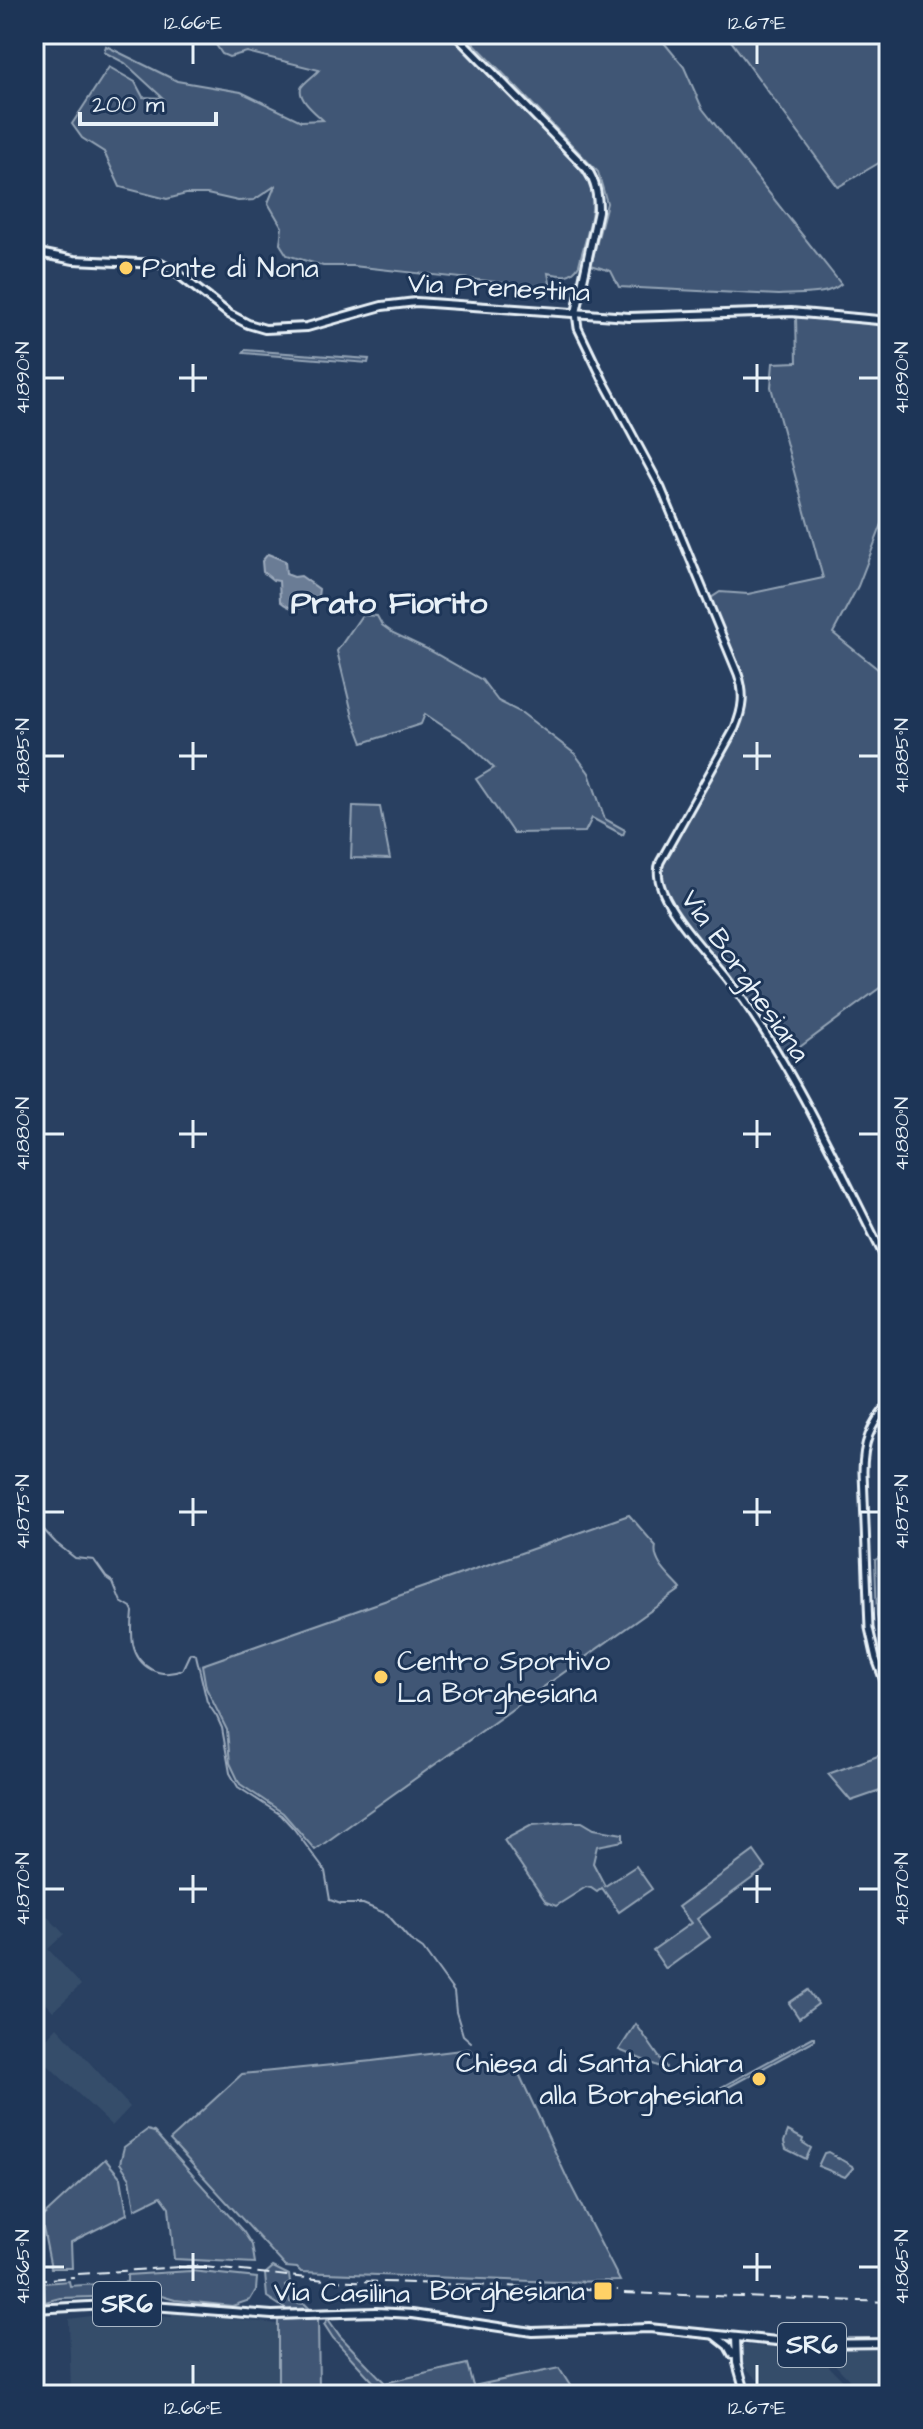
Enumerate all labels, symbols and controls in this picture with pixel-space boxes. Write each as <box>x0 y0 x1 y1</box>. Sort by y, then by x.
text: 12.66°E <box>164 9 222 37</box>
text: 12.67°E <box>728 9 786 37</box>
scale bar <box>80 76 216 126</box>
text: 200 m <box>92 88 165 122</box>
place label: Ponte di Nona <box>142 249 319 288</box>
marker: Ponte di Nona <box>117 259 135 277</box>
street label: Via Prenestina <box>407 264 591 312</box>
text: 41.890°N <box>9 342 37 414</box>
text: 41.890°N <box>888 342 916 414</box>
district label: Prato Fiorito <box>291 581 488 626</box>
text: 41.885°N <box>9 718 37 794</box>
text: 41.885°N <box>888 718 916 794</box>
street label: Via Borghesiana <box>670 882 819 1071</box>
text: 41.880°N <box>9 1097 37 1171</box>
text: 41.880°N <box>888 1097 916 1171</box>
text: 41.875°N <box>9 1474 37 1550</box>
text: 41.875°N <box>888 1474 916 1550</box>
place label: Centro Sportivo La Borghesiana <box>397 1642 611 1714</box>
marker: Centro Sportivo La Borghesiana <box>372 1668 390 1686</box>
text: 41.870°N <box>9 1852 37 1926</box>
text: 41.870°N <box>888 1852 916 1926</box>
place label: Chiesa di Santa Chiara alla Borghesiana <box>456 2044 743 2116</box>
marker: Chiesa di Santa Chiara alla Borghesiana <box>750 2070 768 2088</box>
text: 41.865°N <box>9 2229 37 2305</box>
text: 41.865°N <box>888 2229 916 2305</box>
street label: Via Casilina <box>273 2272 411 2314</box>
place label: Borghesiana <box>430 2272 585 2312</box>
marker: Borghesiana <box>592 2280 614 2302</box>
road number: SR6 <box>93 2282 161 2326</box>
road number: SR6 <box>778 2323 846 2367</box>
text: 12.66°E <box>164 2394 222 2422</box>
text: 12.67°E <box>728 2394 786 2422</box>

